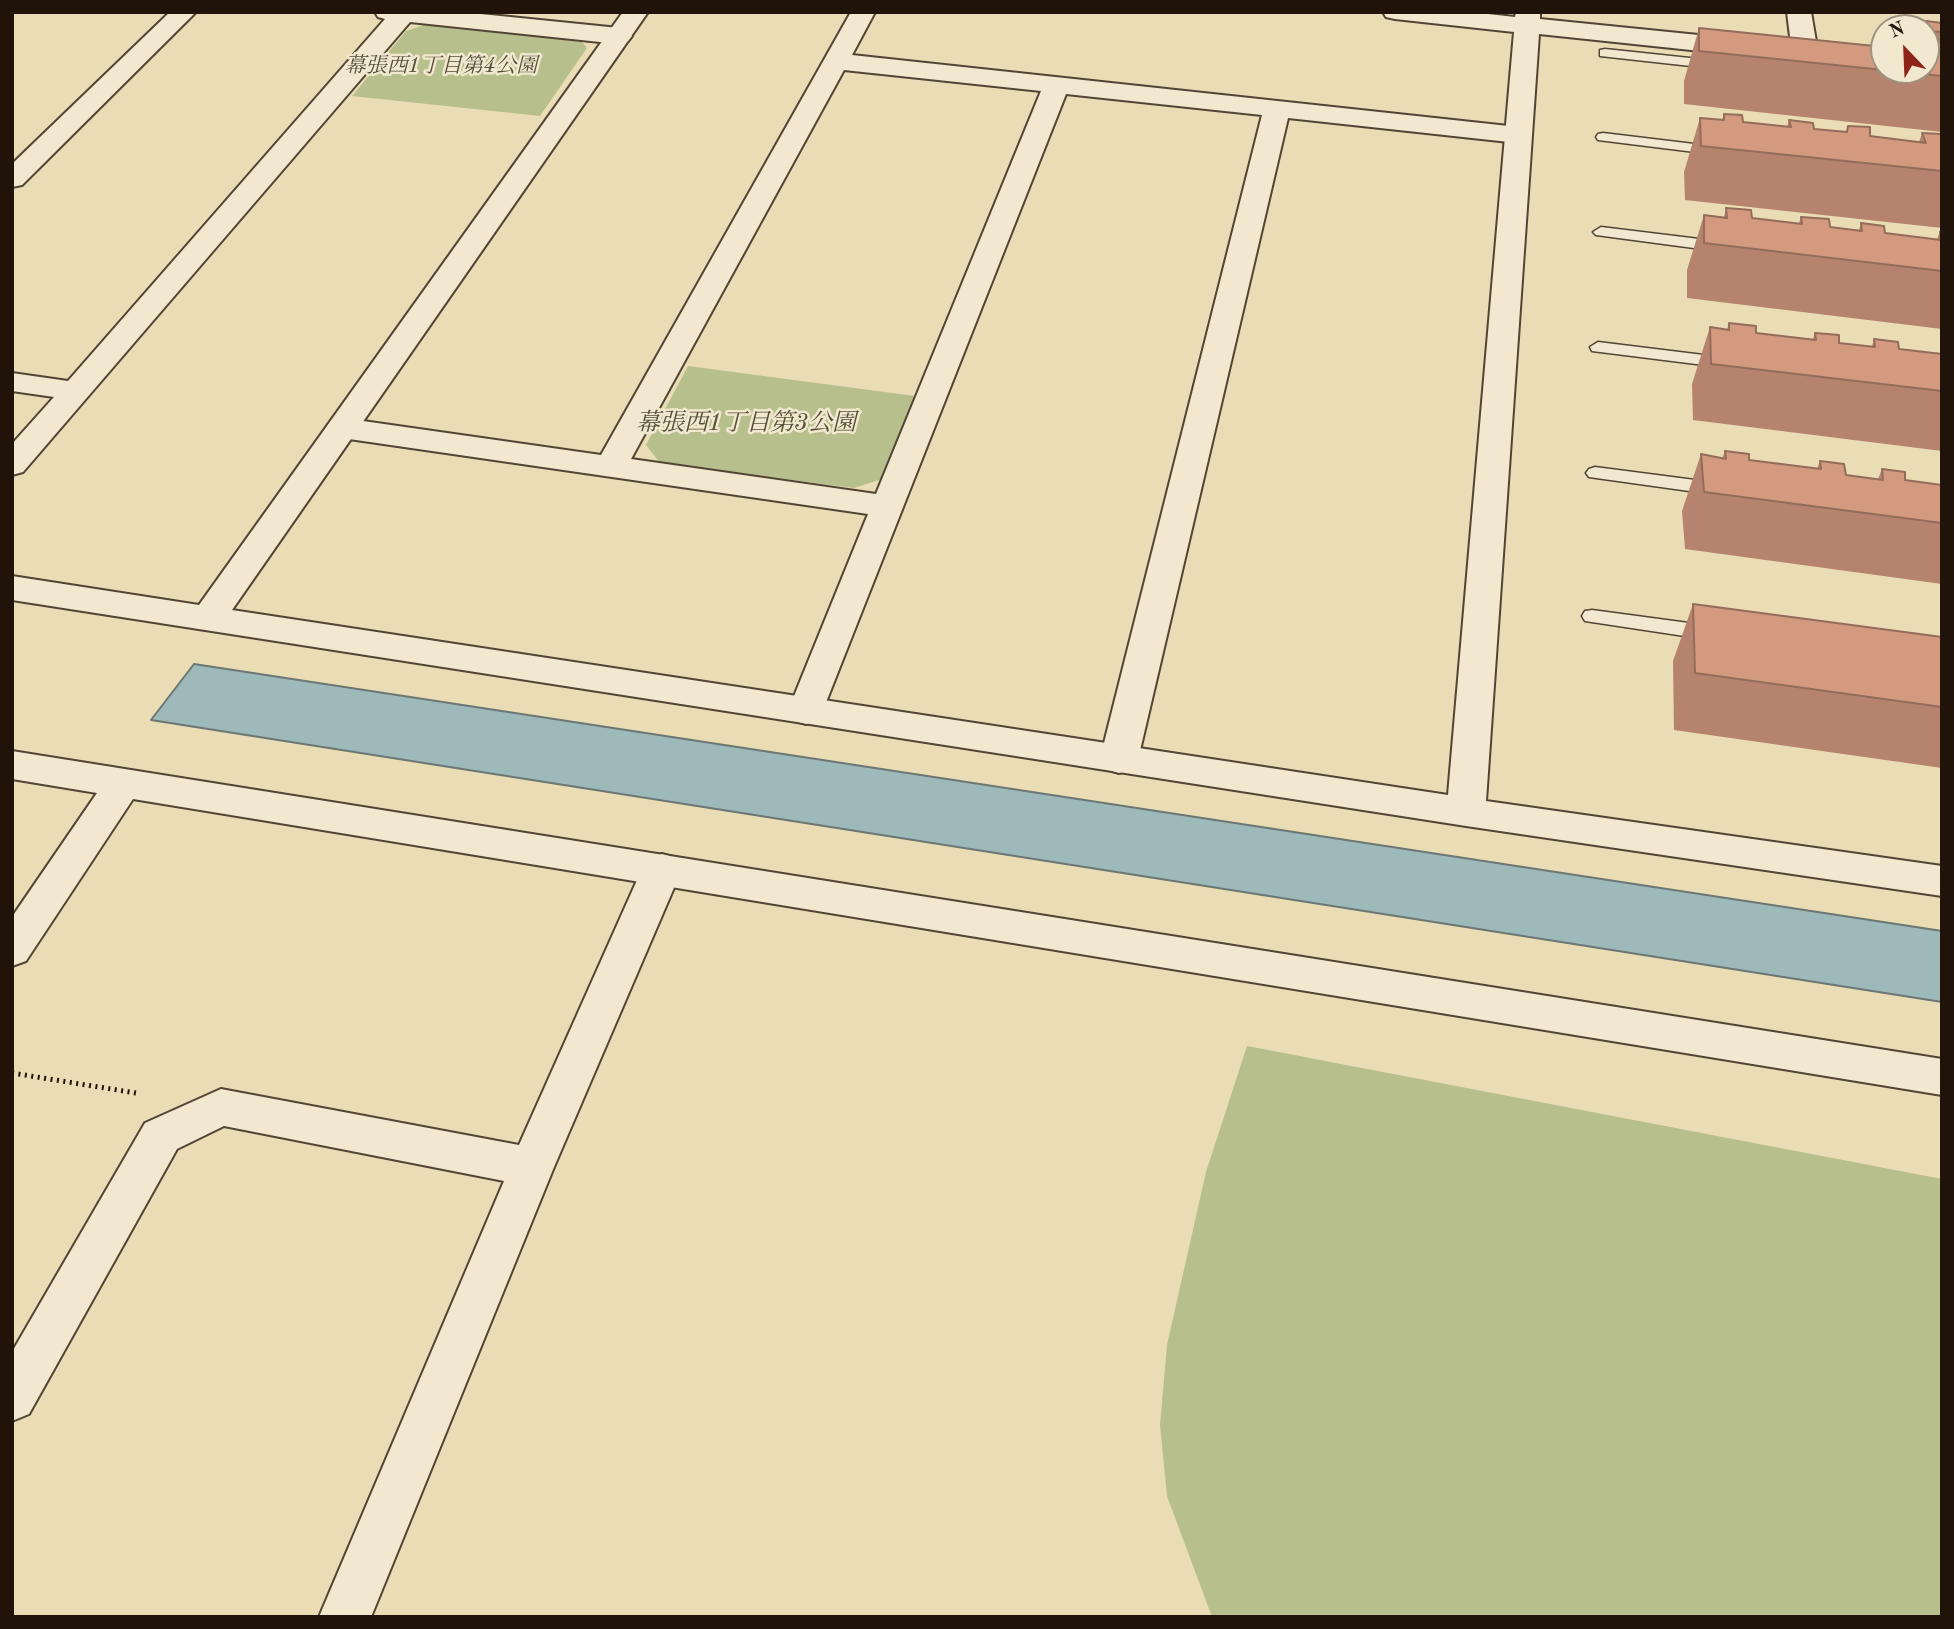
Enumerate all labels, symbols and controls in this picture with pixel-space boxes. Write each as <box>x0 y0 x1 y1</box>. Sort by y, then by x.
north arrow <box>1870 14 1940 84</box>
text: N <box>1887 19 1908 43</box>
park label: 幕張西1丁目第4公園 <box>345 53 537 79</box>
park label: 幕張西1丁目第3公園 <box>636 410 856 438</box>

